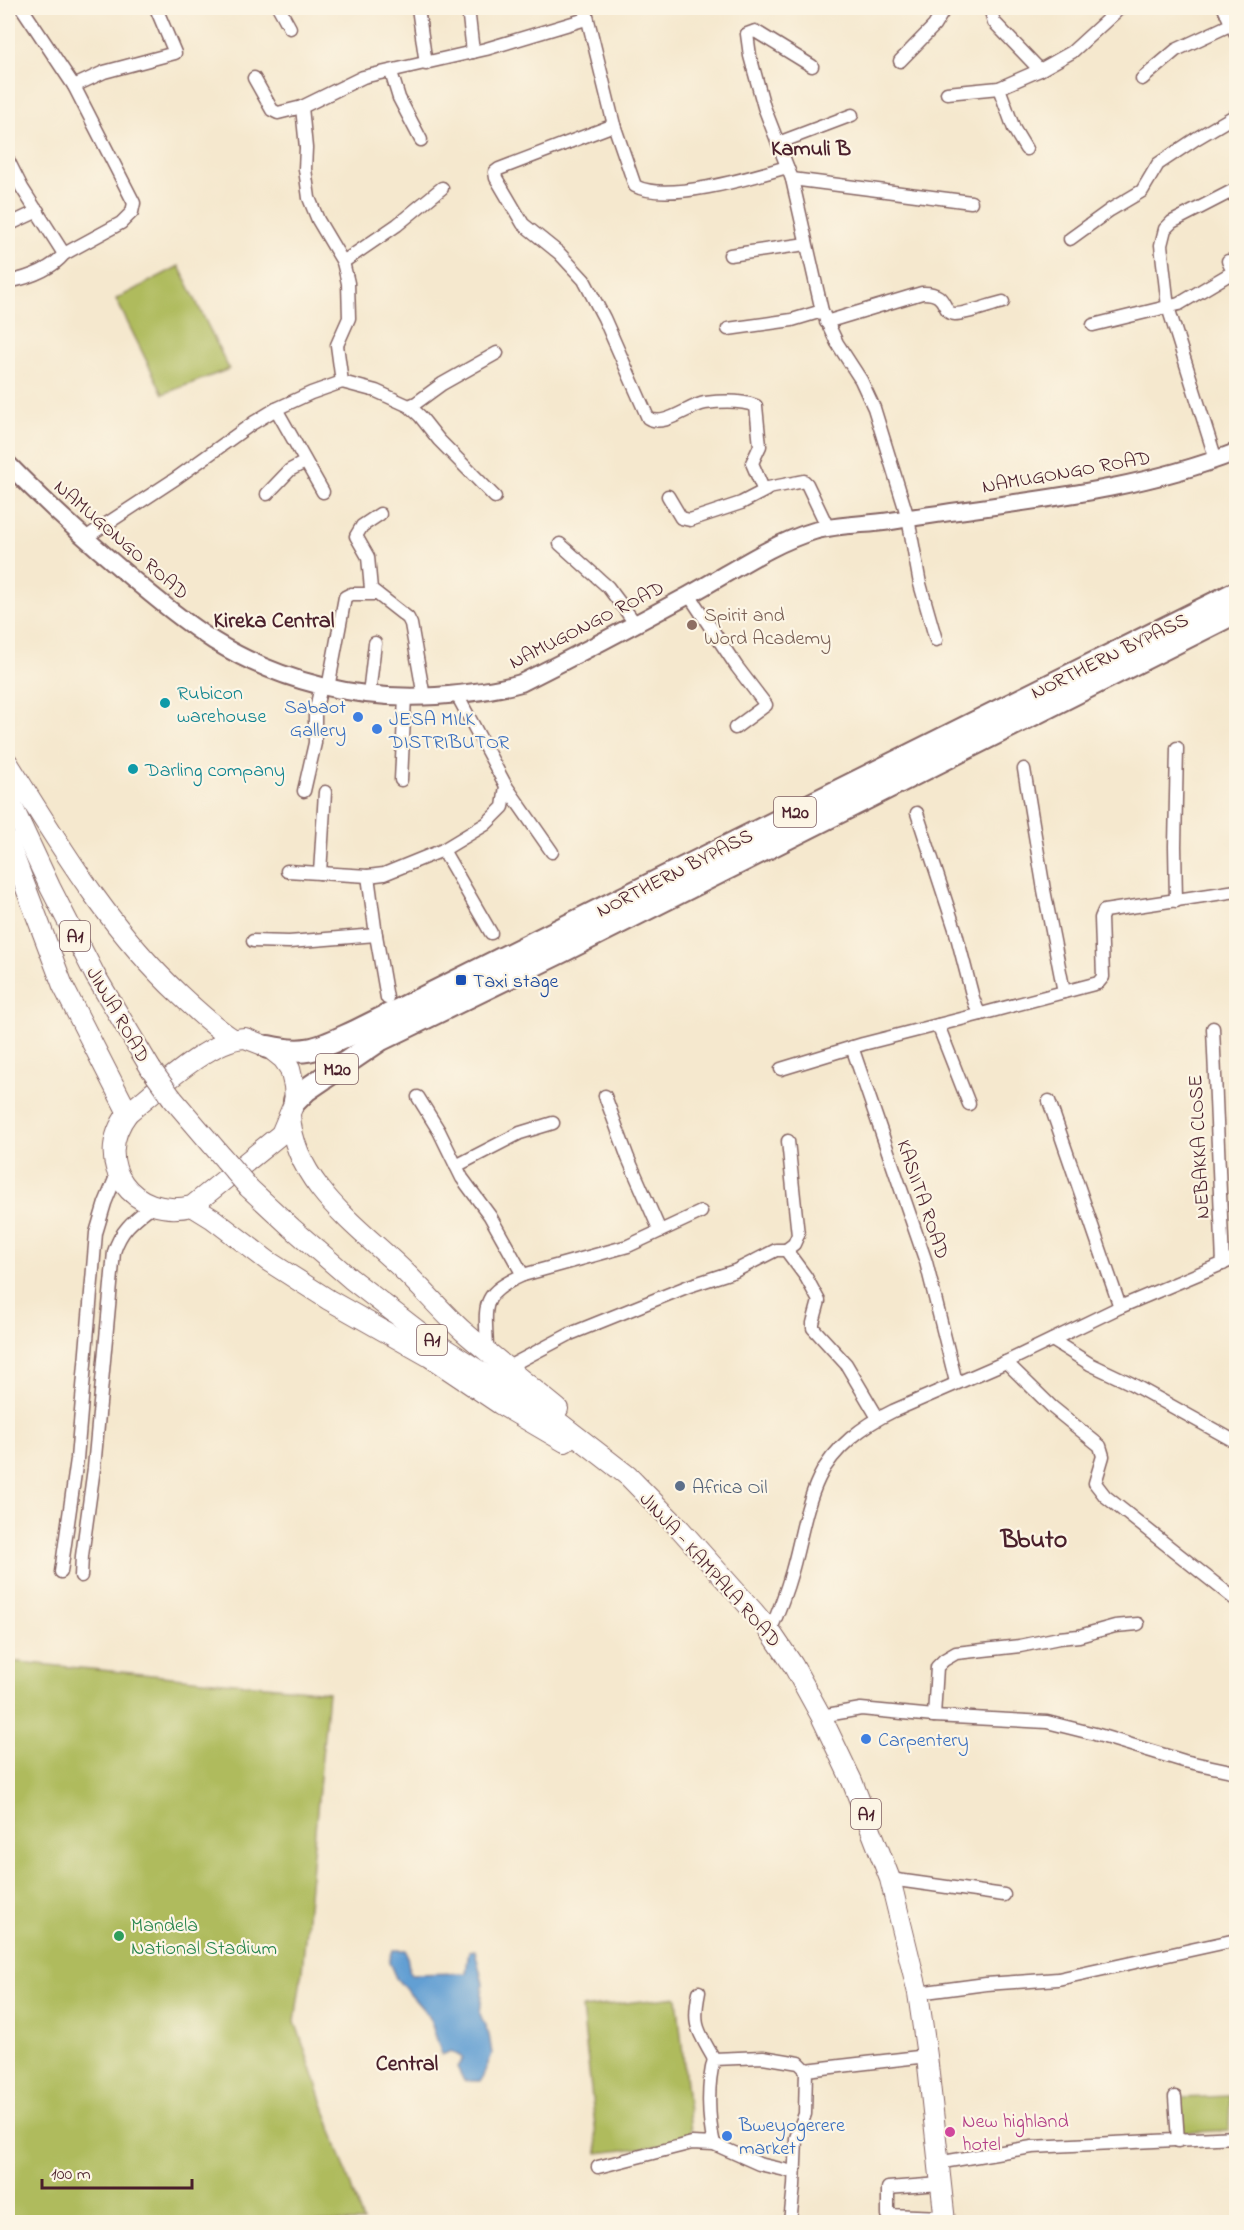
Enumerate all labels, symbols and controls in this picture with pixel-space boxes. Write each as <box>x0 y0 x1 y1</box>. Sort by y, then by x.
district label: Kamuli B <box>771 134 851 166</box>
street label: NAMUGONGO ROAD <box>980 444 1153 503</box>
street label: NAMUGONGO ROAD <box>46 474 194 608</box>
street label: NAMUGONGO ROAD <box>505 575 670 678</box>
place label: Spirit and Word Academy <box>704 602 831 654</box>
district label: Kireka Central <box>214 606 335 638</box>
street label: NORTHERN BYPASS <box>1026 606 1194 708</box>
marker: Spirit and Word Academy <box>685 618 699 632</box>
place label: Rubicon warehouse <box>177 680 267 732</box>
place label: Sabaot Gallery <box>284 694 346 746</box>
marker: Rubicon warehouse <box>158 696 172 710</box>
place label: JESA MILK DISTRIBUTOR <box>388 706 510 758</box>
marker: Sabaot Gallery <box>351 710 365 724</box>
marker: JESA MILK DISTRIBUTOR <box>370 722 384 736</box>
place label: Darling company <box>144 757 285 787</box>
marker: Darling company <box>126 762 140 776</box>
road number: M20 <box>774 797 816 827</box>
street label: NORTHERN BYPASS <box>592 822 759 926</box>
road number: A1 <box>60 921 90 951</box>
street label: JINJA ROAD <box>78 962 156 1069</box>
place label: Taxi stage <box>473 968 559 998</box>
marker: Taxi stage <box>454 973 468 987</box>
road number: M20 <box>316 1054 358 1084</box>
street label: NEBAKKA CLOSE <box>1182 1074 1219 1220</box>
street label: KASIITA ROAD <box>888 1136 956 1263</box>
road number: A1 <box>417 1325 447 1355</box>
place label: Africa Oil <box>692 1474 768 1503</box>
marker: Africa Oil <box>673 1479 687 1493</box>
street label: JINJA - KAMPALA ROAD <box>631 1486 787 1655</box>
district label: Bbuto <box>1000 1522 1067 1560</box>
place label: Carpentery <box>878 1727 969 1756</box>
marker: Carpentery <box>859 1732 873 1746</box>
road number: A1 <box>851 1799 881 1829</box>
place label: Mandela National Stadium <box>131 1912 277 1964</box>
marker: Mandela National Stadium <box>112 1929 126 1943</box>
district label: Central <box>376 2049 439 2081</box>
place label: New highland hotel <box>962 2108 1069 2160</box>
place label: Bweyogerere market <box>738 2112 845 2164</box>
marker: New highland hotel <box>943 2125 957 2139</box>
marker: Bweyogerere market <box>720 2129 734 2143</box>
scale bar <box>42 2152 192 2190</box>
text: 100 m <box>51 2162 91 2188</box>

